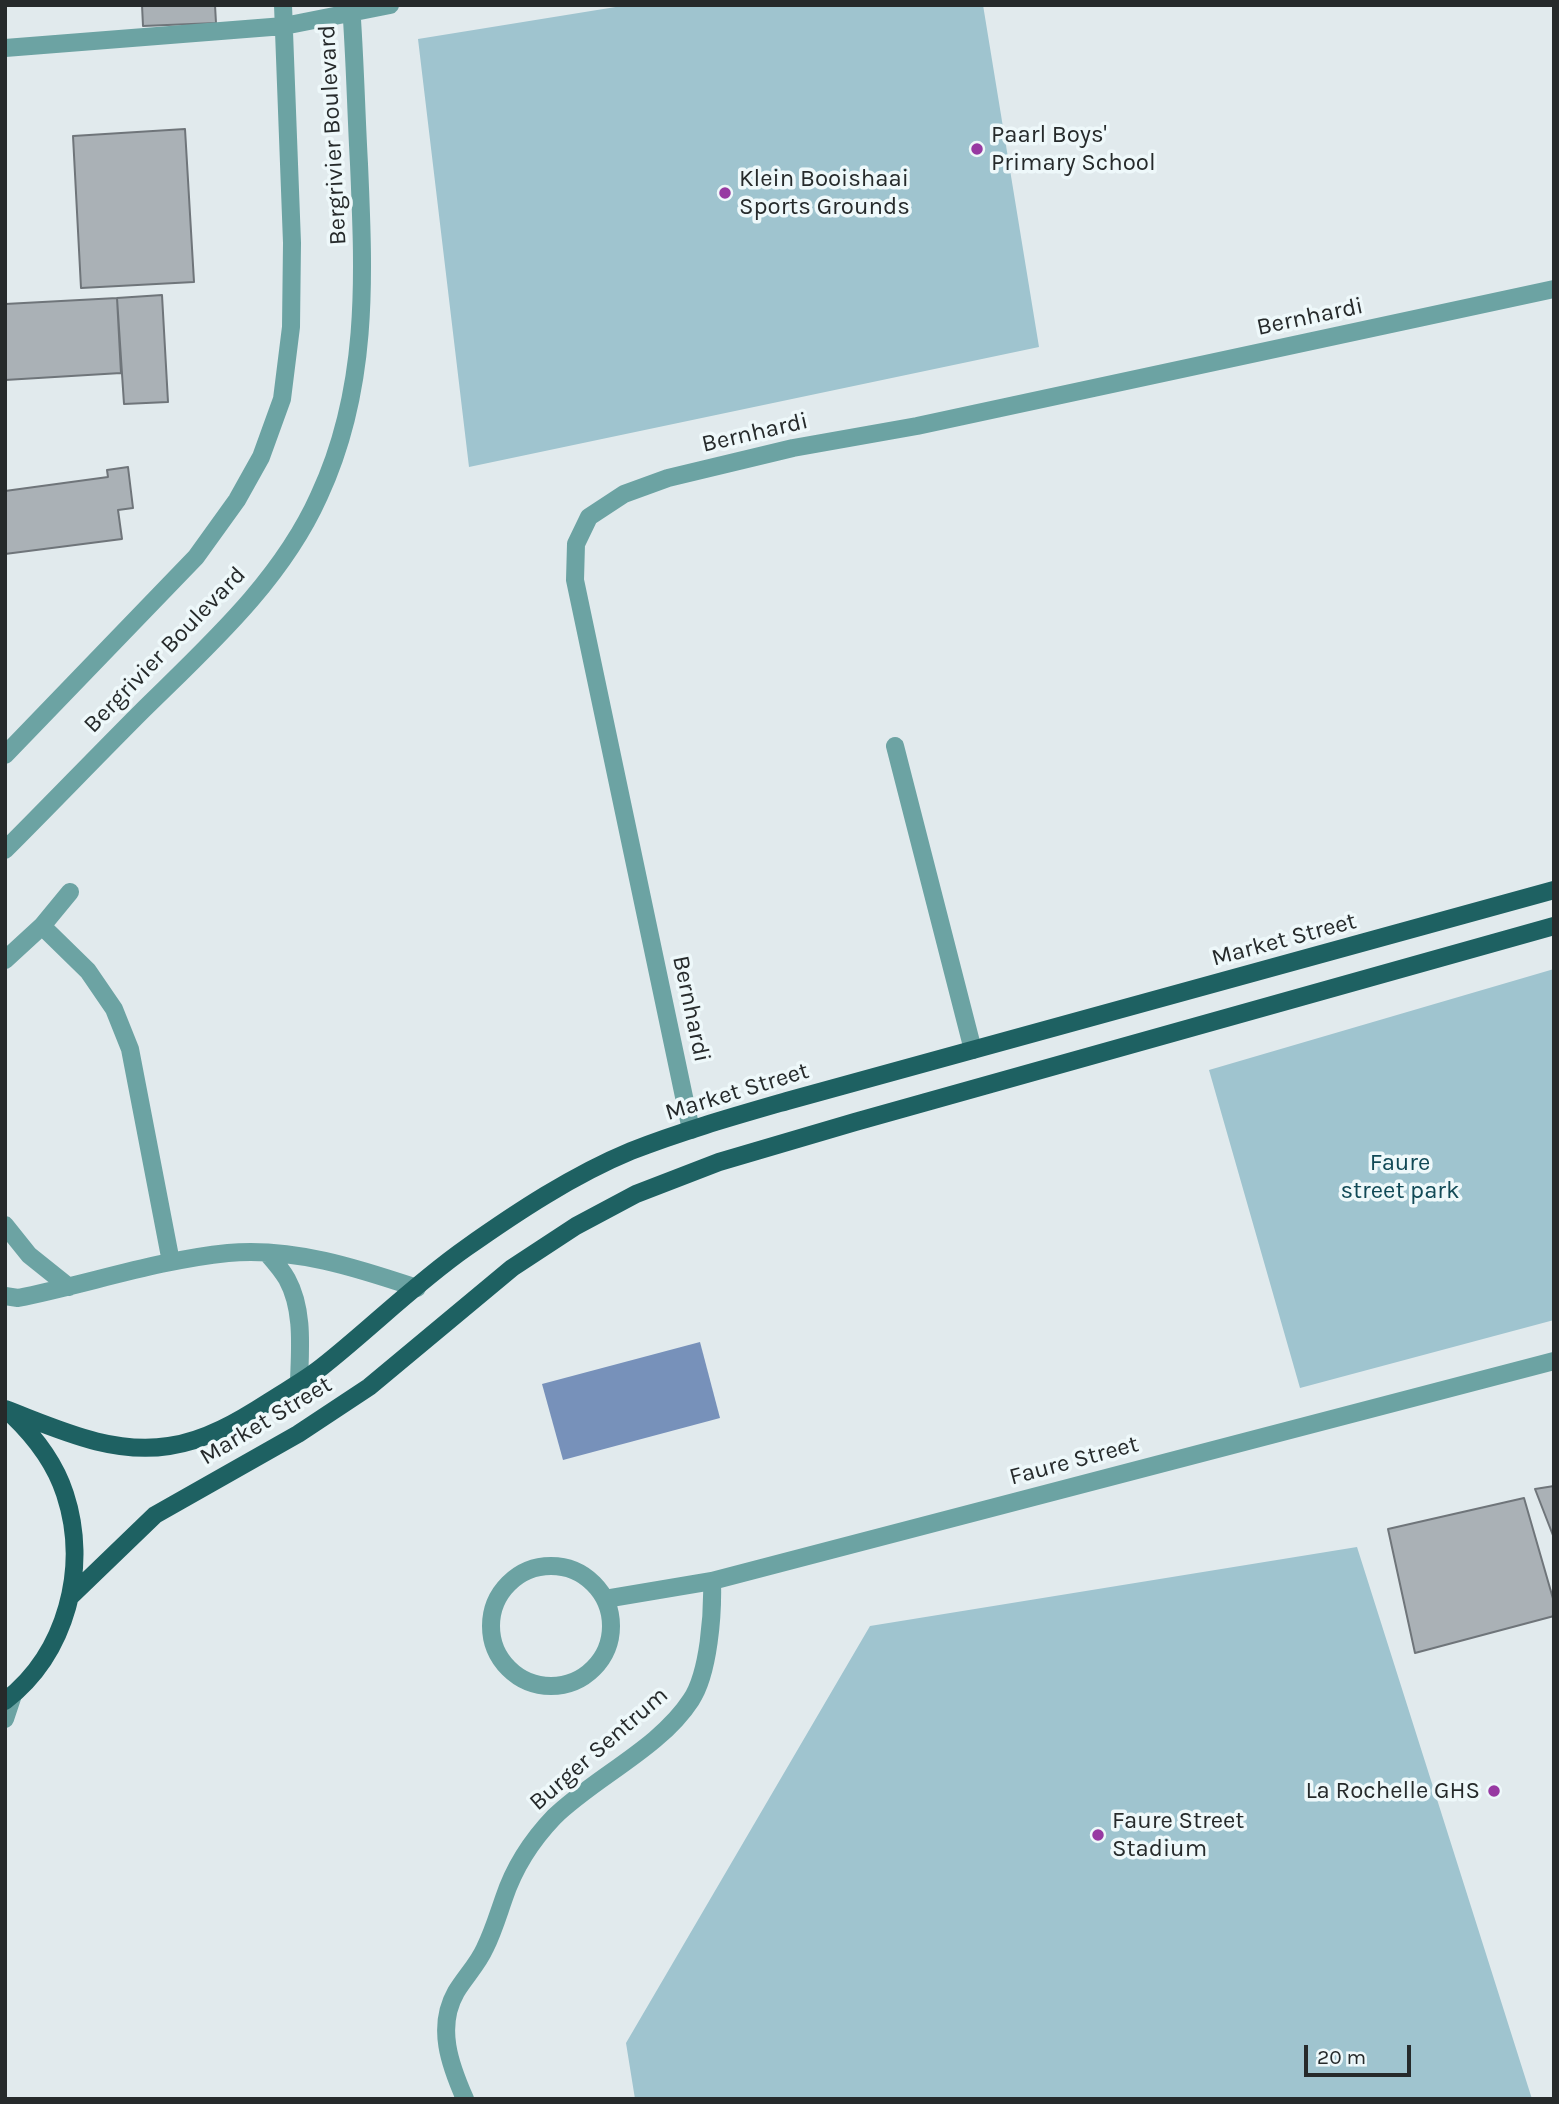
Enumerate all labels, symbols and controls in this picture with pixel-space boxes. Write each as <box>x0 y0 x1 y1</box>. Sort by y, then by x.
street label: Bergrivier Boulevard <box>313 24 353 246</box>
place label: Paarl Boys' Primary School <box>991 121 1156 177</box>
marker: Paarl Boys' Primary School <box>969 141 985 157</box>
place label: Klein Booishaai Sports Grounds <box>739 165 910 221</box>
marker: Klein Booishaai Sports Grounds <box>717 185 733 201</box>
street label: Bernhardi <box>1254 292 1366 342</box>
street label: Bernhardi <box>699 407 811 459</box>
street label: Bergrivier Boulevard <box>78 561 252 739</box>
street label: Market Street <box>1208 907 1360 973</box>
street label: Bernhardi <box>666 953 716 1065</box>
street label: Market Street <box>662 1056 812 1128</box>
park label: Faure street park <box>1340 1149 1460 1205</box>
street label: Market Street <box>195 1370 337 1472</box>
street label: Faure Street <box>1006 1430 1142 1492</box>
street label: Burger Sentrum <box>524 1681 674 1817</box>
place label: La Rochelle GHS <box>1305 1777 1480 1805</box>
marker: La Rochelle GHS <box>1486 1783 1502 1799</box>
place label: Faure Street Stadium <box>1112 1807 1244 1863</box>
marker: Faure Street Stadium <box>1090 1827 1106 1843</box>
scale bar <box>1307 2030 1414 2074</box>
text: 20 m <box>1317 2045 1366 2069</box>

